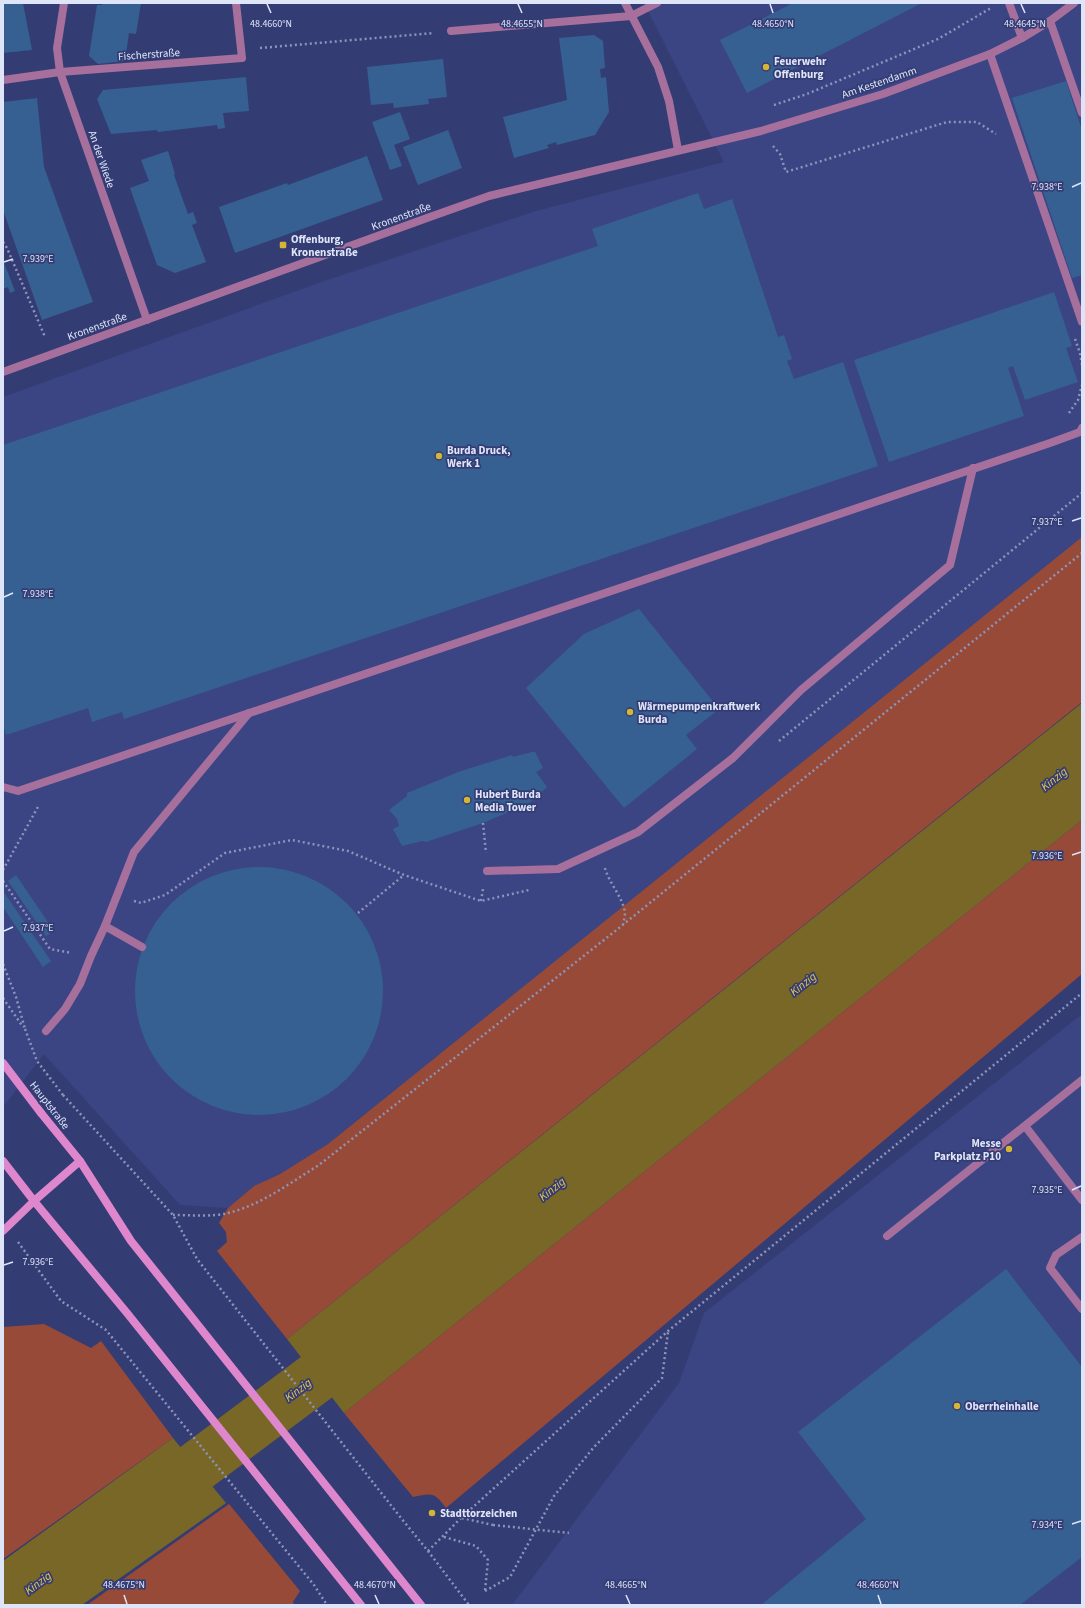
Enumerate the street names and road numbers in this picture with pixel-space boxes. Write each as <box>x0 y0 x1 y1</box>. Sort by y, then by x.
street label: Fischerstraße <box>118 45 181 64</box>
street label: Am Kestendamm <box>840 63 919 102</box>
street label: An der Wiede <box>85 128 119 191</box>
street label: Kronenstraße <box>369 199 434 234</box>
street label: Kronenstraße <box>65 309 130 344</box>
street label: Hauptstraße <box>26 1078 73 1133</box>

